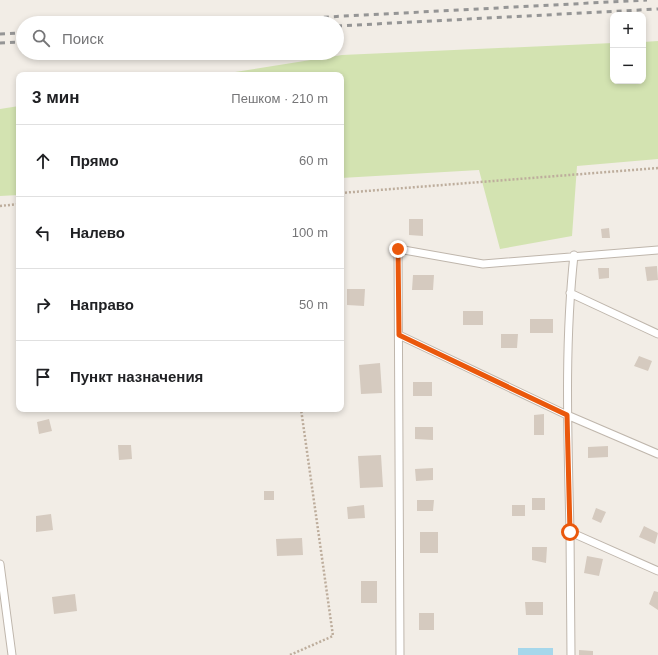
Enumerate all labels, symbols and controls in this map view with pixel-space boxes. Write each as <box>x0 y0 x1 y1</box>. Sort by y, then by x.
map controls <box>610 12 646 84</box>
button: + <box>610 12 646 48</box>
search box <box>16 16 344 60</box>
icon: search <box>30 27 52 49</box>
text: Поиск <box>62 30 104 47</box>
button: − <box>610 48 646 84</box>
text: 3 мин <box>32 88 79 107</box>
text: Пешком · 210 m <box>231 91 328 106</box>
icon: ahead <box>32 150 54 172</box>
text: Прямо <box>70 152 119 169</box>
text: 60 m <box>299 153 328 168</box>
icon: left <box>32 222 54 244</box>
text: Налево <box>70 224 125 241</box>
text: 100 m <box>292 225 328 240</box>
route end <box>389 240 407 258</box>
icon: right <box>32 294 54 316</box>
text: Направо <box>70 296 134 313</box>
text: 50 m <box>299 297 328 312</box>
icon: arrive <box>32 366 54 388</box>
text: Пункт назначения <box>70 368 203 385</box>
route start <box>561 523 579 541</box>

